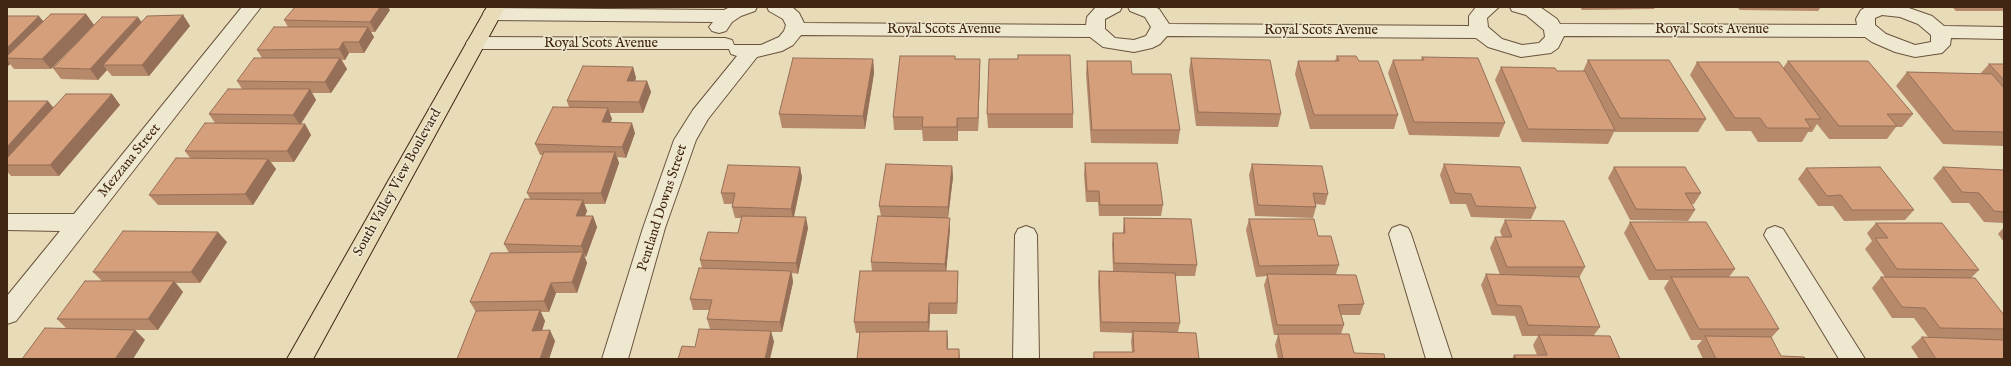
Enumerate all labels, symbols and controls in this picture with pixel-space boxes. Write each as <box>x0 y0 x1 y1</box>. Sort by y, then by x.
street label: Royal Scots Avenue <box>887 22 1001 38</box>
street label: Royal Scots Avenue <box>1655 22 1769 38</box>
street label: Royal Scots Avenue <box>1264 23 1378 39</box>
street label: Royal Scots Avenue <box>544 36 658 52</box>
street label: South Valley View Boulevard <box>350 106 446 260</box>
street label: Mezzana Street <box>95 121 165 201</box>
street label: Pentland Downs Street <box>635 142 691 274</box>

